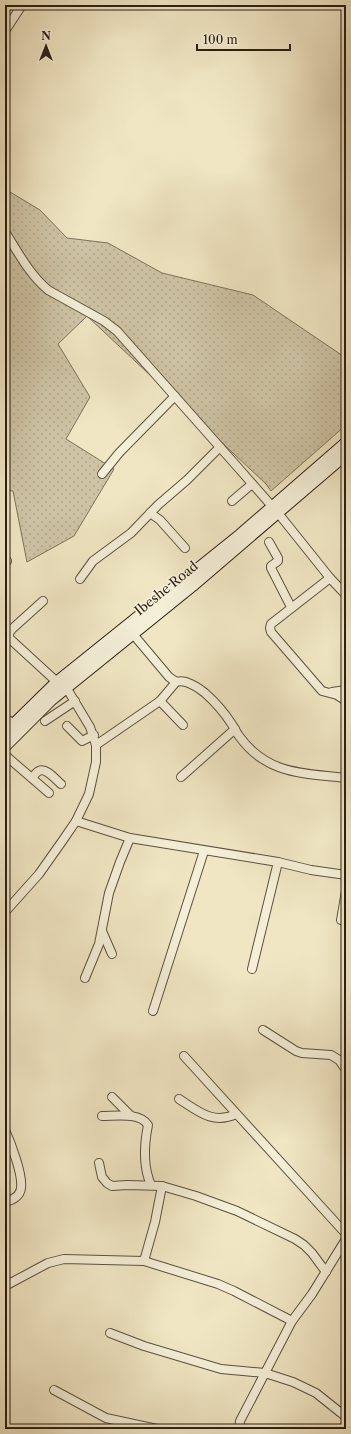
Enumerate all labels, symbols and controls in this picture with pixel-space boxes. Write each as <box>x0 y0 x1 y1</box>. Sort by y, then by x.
north arrow <box>26 26 66 66</box>
scale bar <box>197 26 290 52</box>
text: N <box>41 29 51 43</box>
text: 100 m <box>203 32 238 47</box>
street label: Ibeshe Road <box>131 558 201 618</box>

